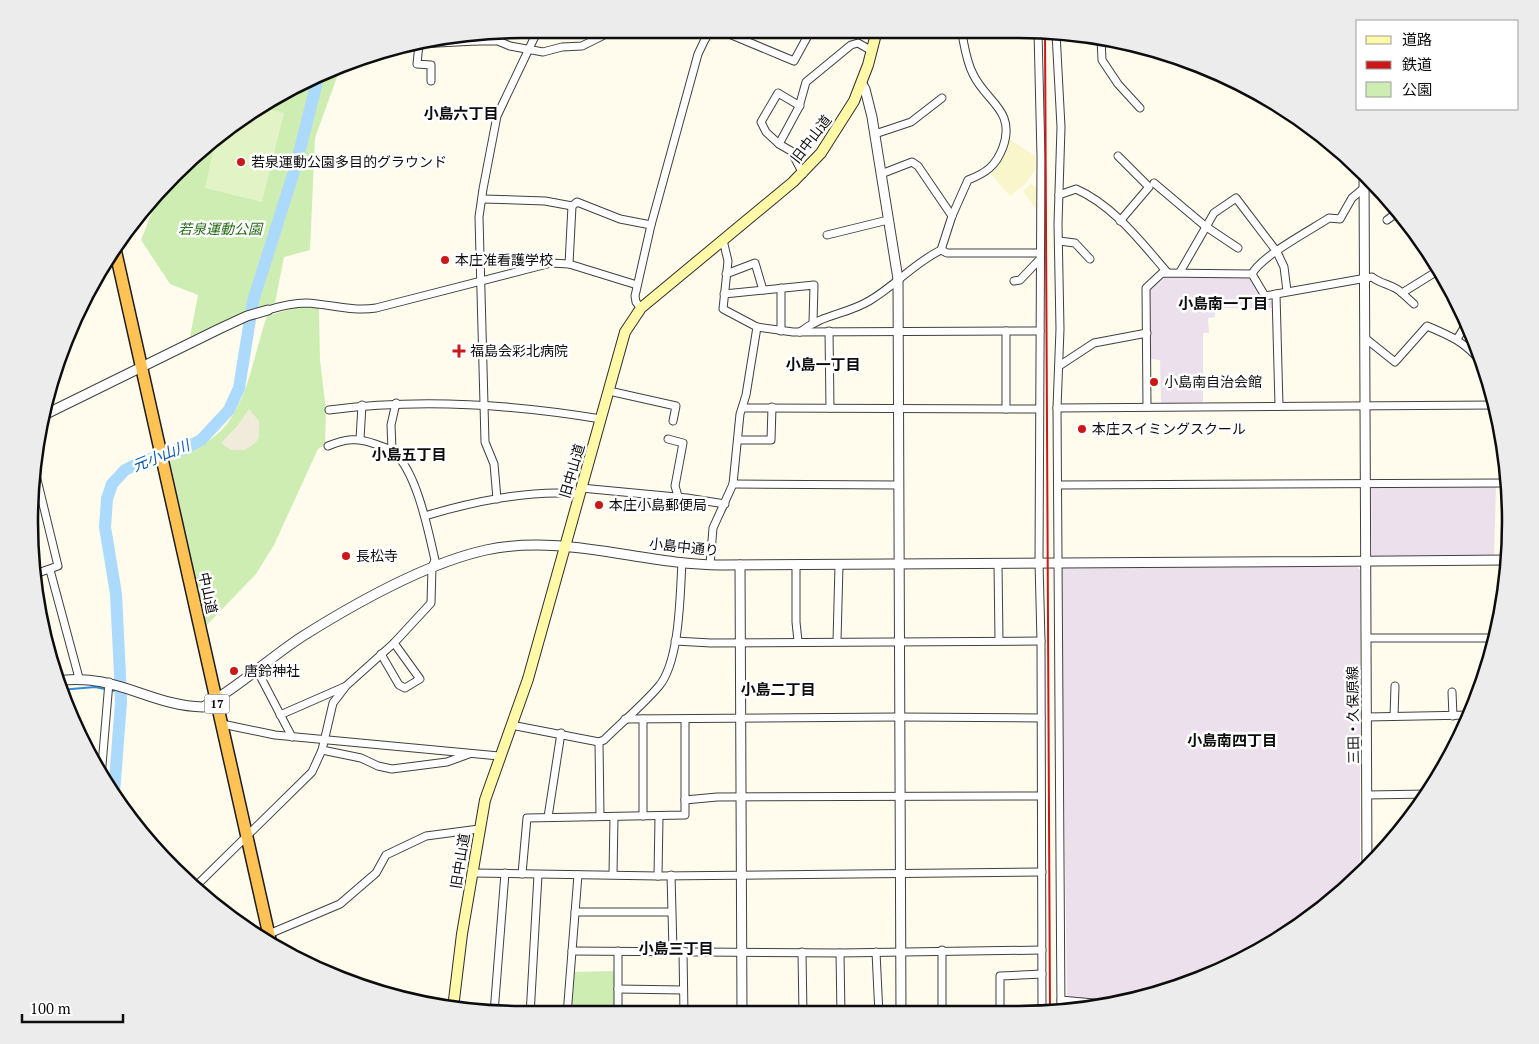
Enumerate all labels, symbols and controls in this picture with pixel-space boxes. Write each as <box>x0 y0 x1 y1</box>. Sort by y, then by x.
legend <box>1356 20 1519 110</box>
text: 道路 <box>1402 29 1432 49</box>
text: 鉄道 <box>1402 54 1432 74</box>
text: 公園 <box>1402 79 1432 99</box>
district label: 小島六丁目 <box>423 103 499 123</box>
street label: 旧中山道 <box>786 111 835 167</box>
place label: 若泉運動公園多目的グラウンド <box>251 152 447 171</box>
marker: 若泉運動公園多目的グラウンド <box>235 156 247 168</box>
park label: 若泉運動公園 <box>178 219 264 238</box>
place label: 本庄准看護学校 <box>455 250 553 269</box>
marker: 本庄准看護学校 <box>439 254 451 266</box>
district label: 小島南一丁目 <box>1178 293 1268 313</box>
place label: 福島会彩北病院 <box>470 341 568 360</box>
marker: 福島会彩北病院 <box>452 344 466 358</box>
district label: 小島一丁目 <box>785 354 861 374</box>
place label: 小島南自治会館 <box>1164 372 1262 391</box>
marker: 小島南自治会館 <box>1148 376 1160 388</box>
place label: 本庄スイミングスクール <box>1092 419 1246 438</box>
marker: 本庄スイミングスクール <box>1076 423 1088 435</box>
water label: 元小山川 <box>129 434 194 476</box>
street label: 旧中山道 <box>555 441 588 500</box>
district label: 小島五丁目 <box>371 444 447 464</box>
place label: 本庄小島郵便局 <box>609 495 707 514</box>
marker: 本庄小島郵便局 <box>593 499 605 511</box>
street label: 小島中通り <box>648 533 720 560</box>
place label: 長松寺 <box>356 546 398 565</box>
marker: 長松寺 <box>340 550 352 562</box>
street label: 中山道 <box>195 570 222 615</box>
place label: 唐鈴神社 <box>244 661 300 680</box>
marker: 唐鈴神社 <box>228 665 240 677</box>
street label: 三田・久保原線 <box>1342 666 1363 764</box>
district label: 小島二丁目 <box>740 679 816 699</box>
road number: 17 <box>204 694 230 714</box>
district label: 小島南四丁目 <box>1187 730 1277 750</box>
street label: 旧中山道 <box>446 832 473 890</box>
district label: 小島三丁目 <box>638 938 714 958</box>
scale bar <box>22 992 124 1024</box>
text: 100 m <box>30 998 71 1018</box>

